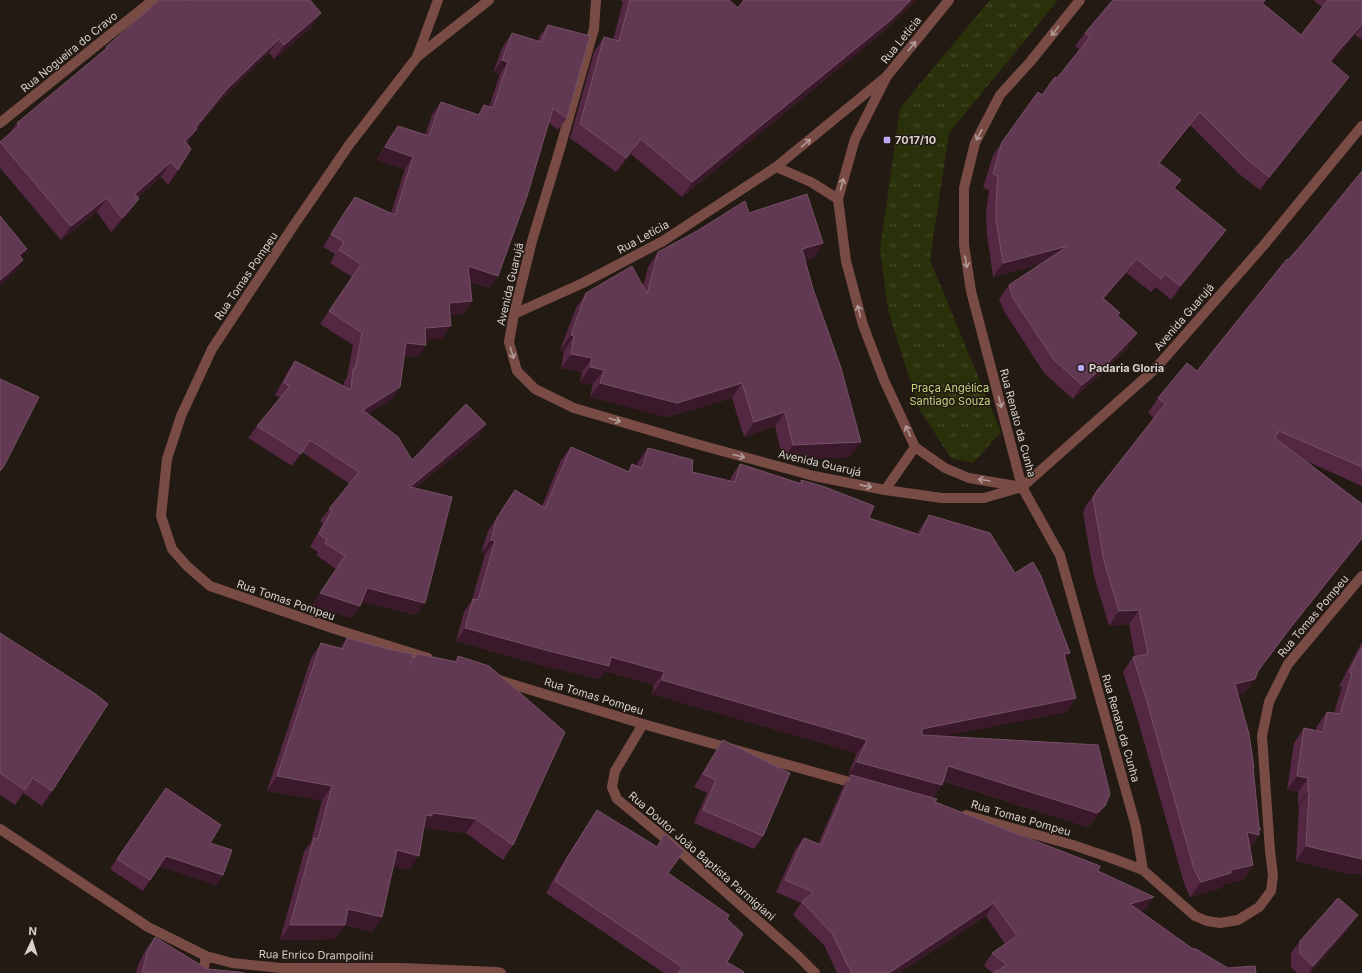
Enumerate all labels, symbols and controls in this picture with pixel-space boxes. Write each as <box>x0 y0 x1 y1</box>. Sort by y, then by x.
street label: Rua Nogueira do Cravo <box>18 8 121 95</box>
street label: Rua Letícia <box>878 13 924 67</box>
one-way arrow <box>1051 25 1060 36</box>
one-way arrow <box>907 41 916 51</box>
one-way arrow <box>975 129 982 141</box>
place label: 7017/10 <box>895 133 936 147</box>
marker: 7017/10 <box>882 135 892 145</box>
one-way arrow <box>801 138 812 147</box>
one-way arrow <box>839 178 847 191</box>
street label: Rua Letícia <box>615 217 671 257</box>
street label: Rua Tomas Pompeu <box>211 229 281 323</box>
street label: Avenida Guarujá <box>494 241 526 327</box>
one-way arrow <box>963 256 971 269</box>
street label: Avenida Guarujá <box>1151 280 1217 354</box>
one-way arrow <box>855 305 862 318</box>
one-way arrow <box>509 346 516 359</box>
place label: Padaria Gloria <box>1089 361 1164 375</box>
marker: Padaria Gloria <box>1076 363 1086 373</box>
street label: Rua Renato da Cunha <box>997 367 1039 479</box>
park label: Praça Angélica Santiago Souza <box>909 381 991 408</box>
one-way arrow <box>997 396 1005 409</box>
one-way arrow <box>608 417 621 424</box>
one-way arrow <box>904 426 911 438</box>
street label: Avenida Guarujá <box>777 447 863 479</box>
one-way arrow <box>733 452 746 460</box>
one-way arrow <box>978 476 991 484</box>
one-way arrow <box>859 482 872 490</box>
street label: Rua Tomas Pompeu <box>1274 572 1352 660</box>
street label: Rua Tomas Pompeu <box>235 577 337 623</box>
street label: Rua Renato da Cunha <box>1099 672 1143 784</box>
street label: Rua Tomas Pompeu <box>543 674 645 718</box>
street label: Rua Doutor João Baptista Parmigiani <box>626 788 778 924</box>
street label: Rua Tomas Pompeu <box>969 797 1073 839</box>
north arrow <box>12 921 52 961</box>
text: N <box>28 924 37 938</box>
street label: Rua Enrico Drampolini <box>259 947 373 963</box>

